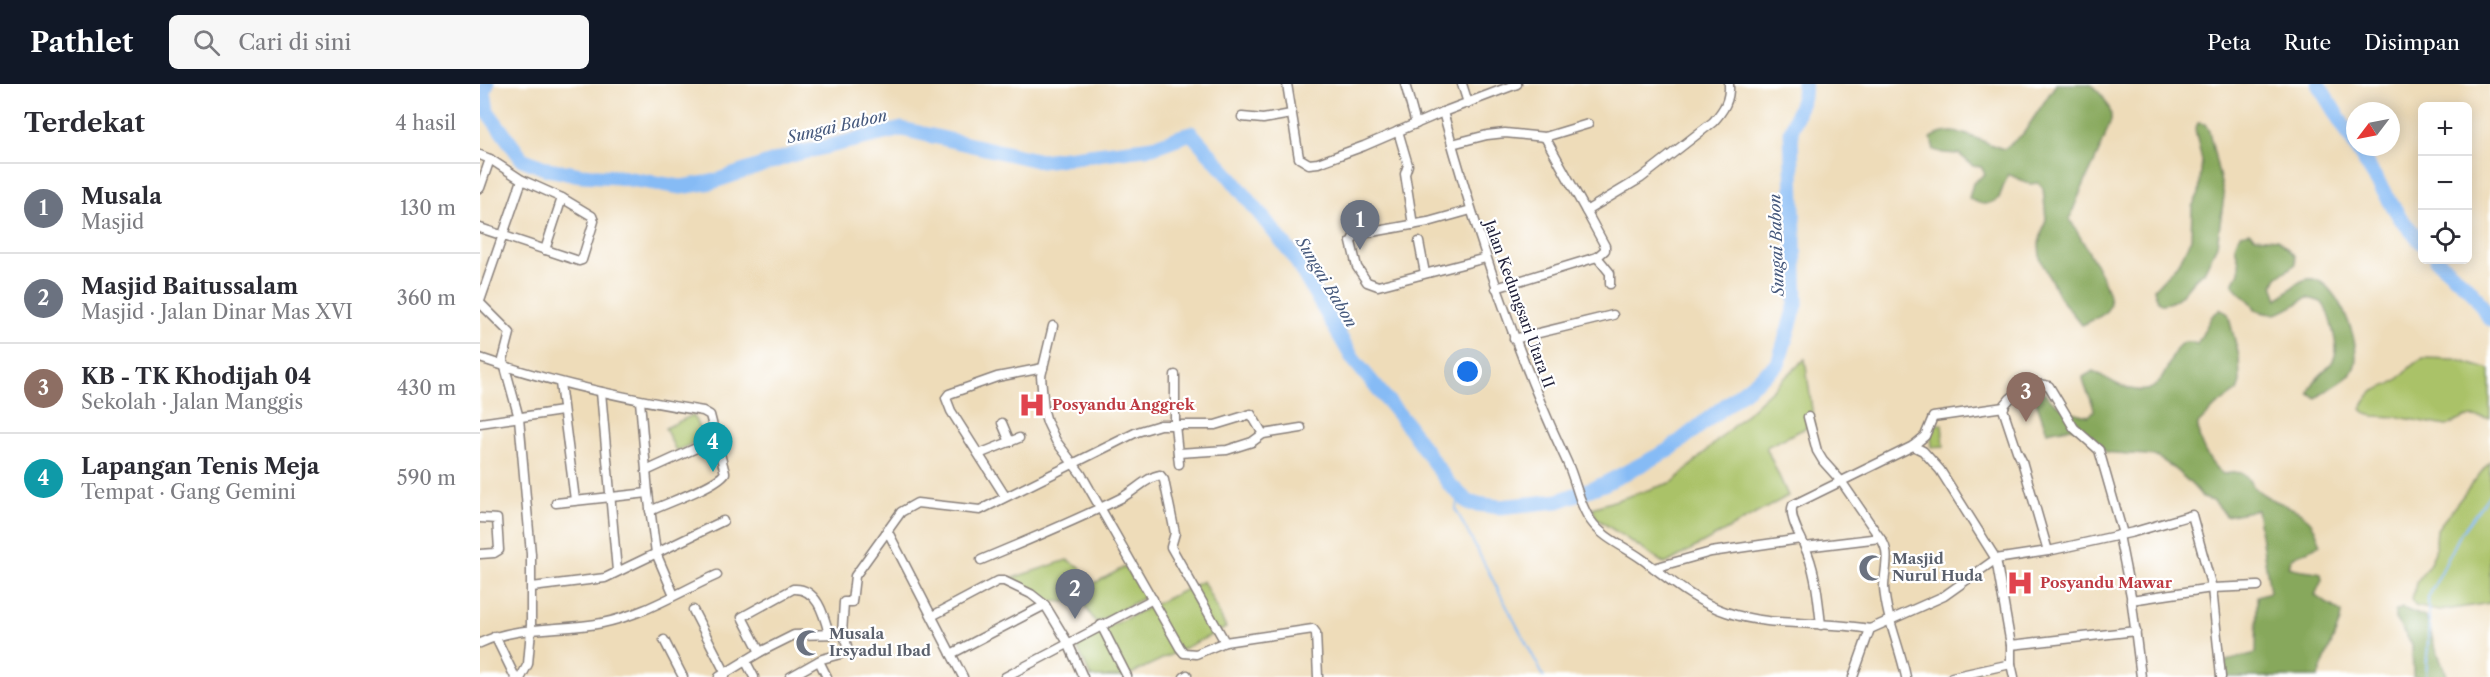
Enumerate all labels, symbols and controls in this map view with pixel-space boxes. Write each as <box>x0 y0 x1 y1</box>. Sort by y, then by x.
search box <box>169 15 589 69</box>
text: Pathlet <box>30 25 133 59</box>
icon: search <box>190 26 223 59</box>
text: Cari di sini <box>238 29 351 56</box>
text: Peta <box>2207 30 2251 55</box>
text: Rute <box>2284 30 2331 55</box>
text: Disimpan <box>2364 30 2460 55</box>
north arrow <box>2346 102 2400 156</box>
map controls <box>2418 102 2472 264</box>
button: + <box>2418 102 2472 156</box>
water label: Sungai Babon <box>784 105 889 147</box>
text: Terdekat <box>24 107 145 139</box>
text: 4 hasil <box>395 111 456 135</box>
button: − <box>2418 156 2472 210</box>
text: Musala <box>81 183 162 210</box>
water label: Sungai Babon <box>1764 194 1788 297</box>
text: 1 <box>39 196 48 220</box>
text: 130 m <box>400 196 456 220</box>
pin: 1 <box>1340 200 1380 250</box>
text: Masjid <box>81 210 144 234</box>
button: locate <box>2418 210 2472 264</box>
street label: Jalan Kedungsari Utara II <box>1480 215 1559 390</box>
water label: Sungai Babon <box>1292 232 1362 331</box>
text: Masjid Baitussalam <box>81 273 298 300</box>
text: 2 <box>38 286 49 310</box>
text: 360 m <box>397 286 456 310</box>
text: Masjid · Jalan Dinar Mas XVI <box>81 300 353 324</box>
your location <box>1453 357 1482 386</box>
text: KB - TK Khodijah 04 <box>81 363 311 390</box>
pin: 3 <box>2006 372 2046 422</box>
text: 3 <box>38 376 49 400</box>
text: 430 m <box>397 376 456 400</box>
text: Sekolah · Jalan Manggis <box>81 390 303 414</box>
hospital icon: Posyandu Anggrek <box>1017 390 1047 420</box>
place label: Posyandu Anggrek <box>1052 395 1196 414</box>
pin: 4 <box>694 422 732 472</box>
text: Lapangan Tenis Meja <box>81 453 320 480</box>
text: 4 <box>38 466 49 490</box>
text: 590 m <box>397 466 456 490</box>
text: Tempat · Gang Gemini <box>81 480 296 504</box>
place label: Masjid Nurul Huda <box>1892 549 1983 585</box>
mosque icon: Masjid Nurul Huda <box>1857 553 1887 583</box>
hospital icon: Posyandu Mawar <box>2005 568 2035 598</box>
pin: 2 <box>1056 570 1094 619</box>
place label: Posyandu Mawar <box>2040 573 2173 592</box>
place label: Musala Irsyadul Ibad <box>829 624 931 660</box>
mosque icon: Musala Irsyadul Ibad <box>794 628 824 658</box>

